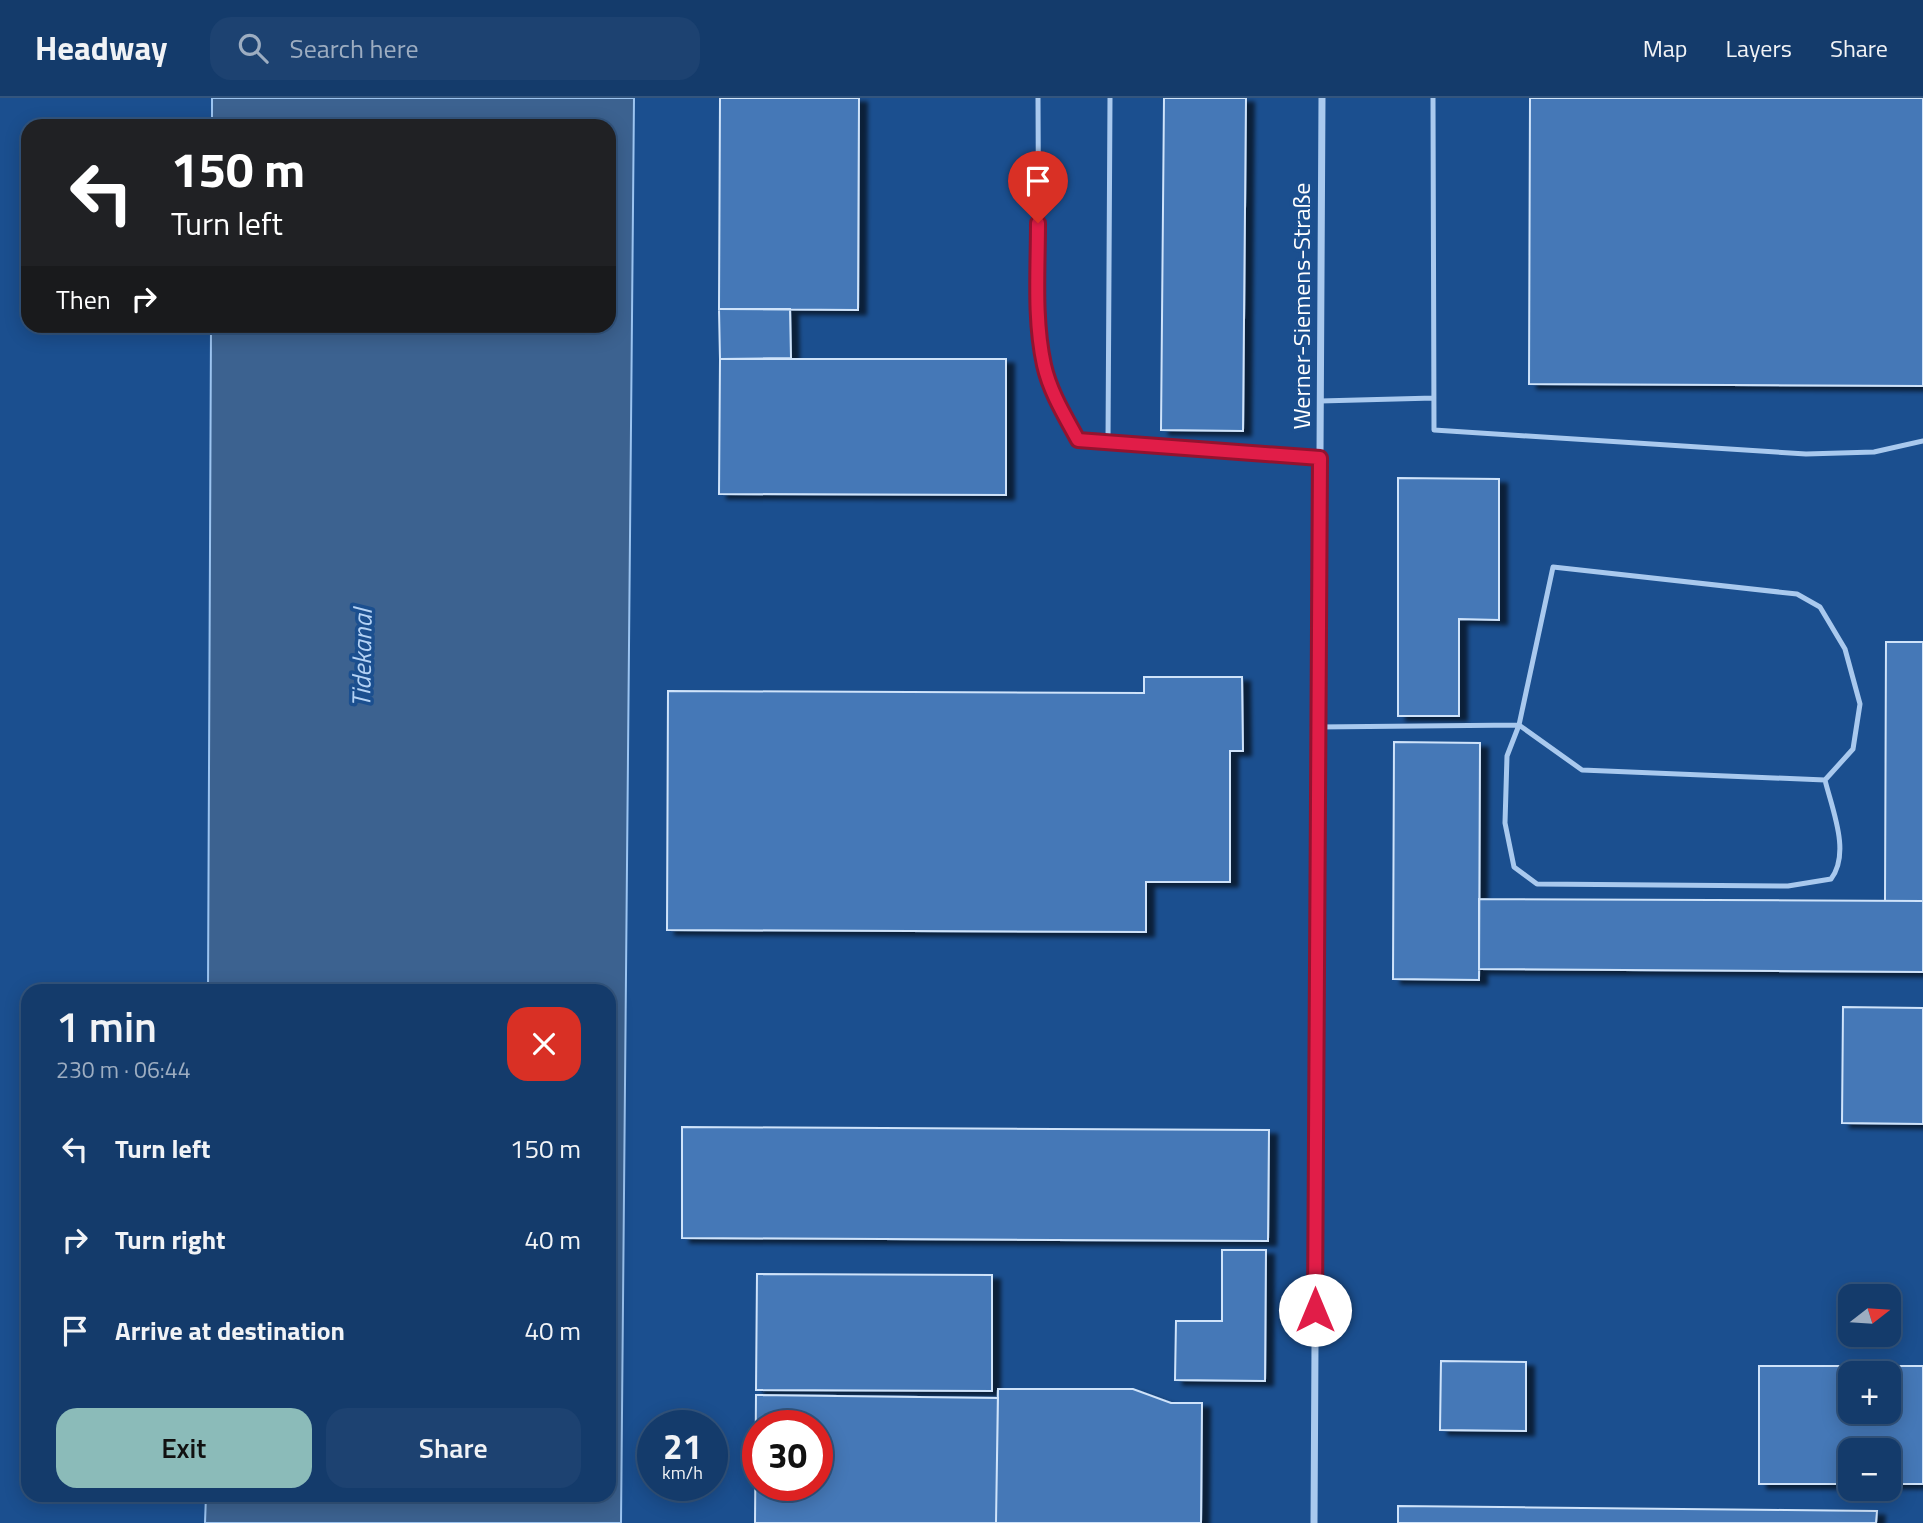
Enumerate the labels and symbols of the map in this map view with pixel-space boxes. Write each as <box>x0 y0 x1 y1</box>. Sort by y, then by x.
pin <box>1008 151 1068 223</box>
street label: Werner-Siemens-Straße <box>1283 183 1319 429</box>
water label: Tidekanal <box>341 605 382 707</box>
position arrow <box>1278 1273 1352 1347</box>
north arrow <box>1838 1284 1900 1348</box>
speed limit sign: 30 <box>742 1410 833 1501</box>

